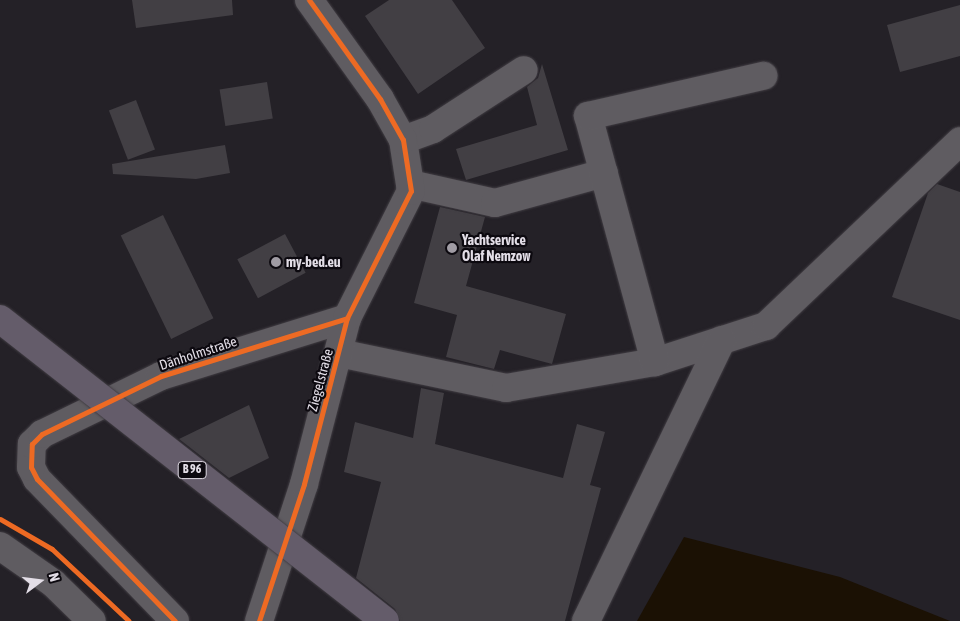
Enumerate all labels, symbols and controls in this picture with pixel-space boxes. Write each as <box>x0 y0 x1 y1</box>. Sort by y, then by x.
place label: Yachtservice Olaf Nemzow <box>462 232 531 264</box>
marker: Yachtservice Olaf Nemzow <box>446 242 458 254</box>
place label: my-bed.eu <box>286 254 341 270</box>
marker: my-bed.eu <box>270 256 282 268</box>
street label: Dänholmstraße <box>157 333 239 373</box>
street label: Ziegelstraße <box>304 347 336 413</box>
road number: B 96 <box>177 460 207 480</box>
north arrow <box>15 556 65 606</box>
text: N <box>46 571 63 583</box>

